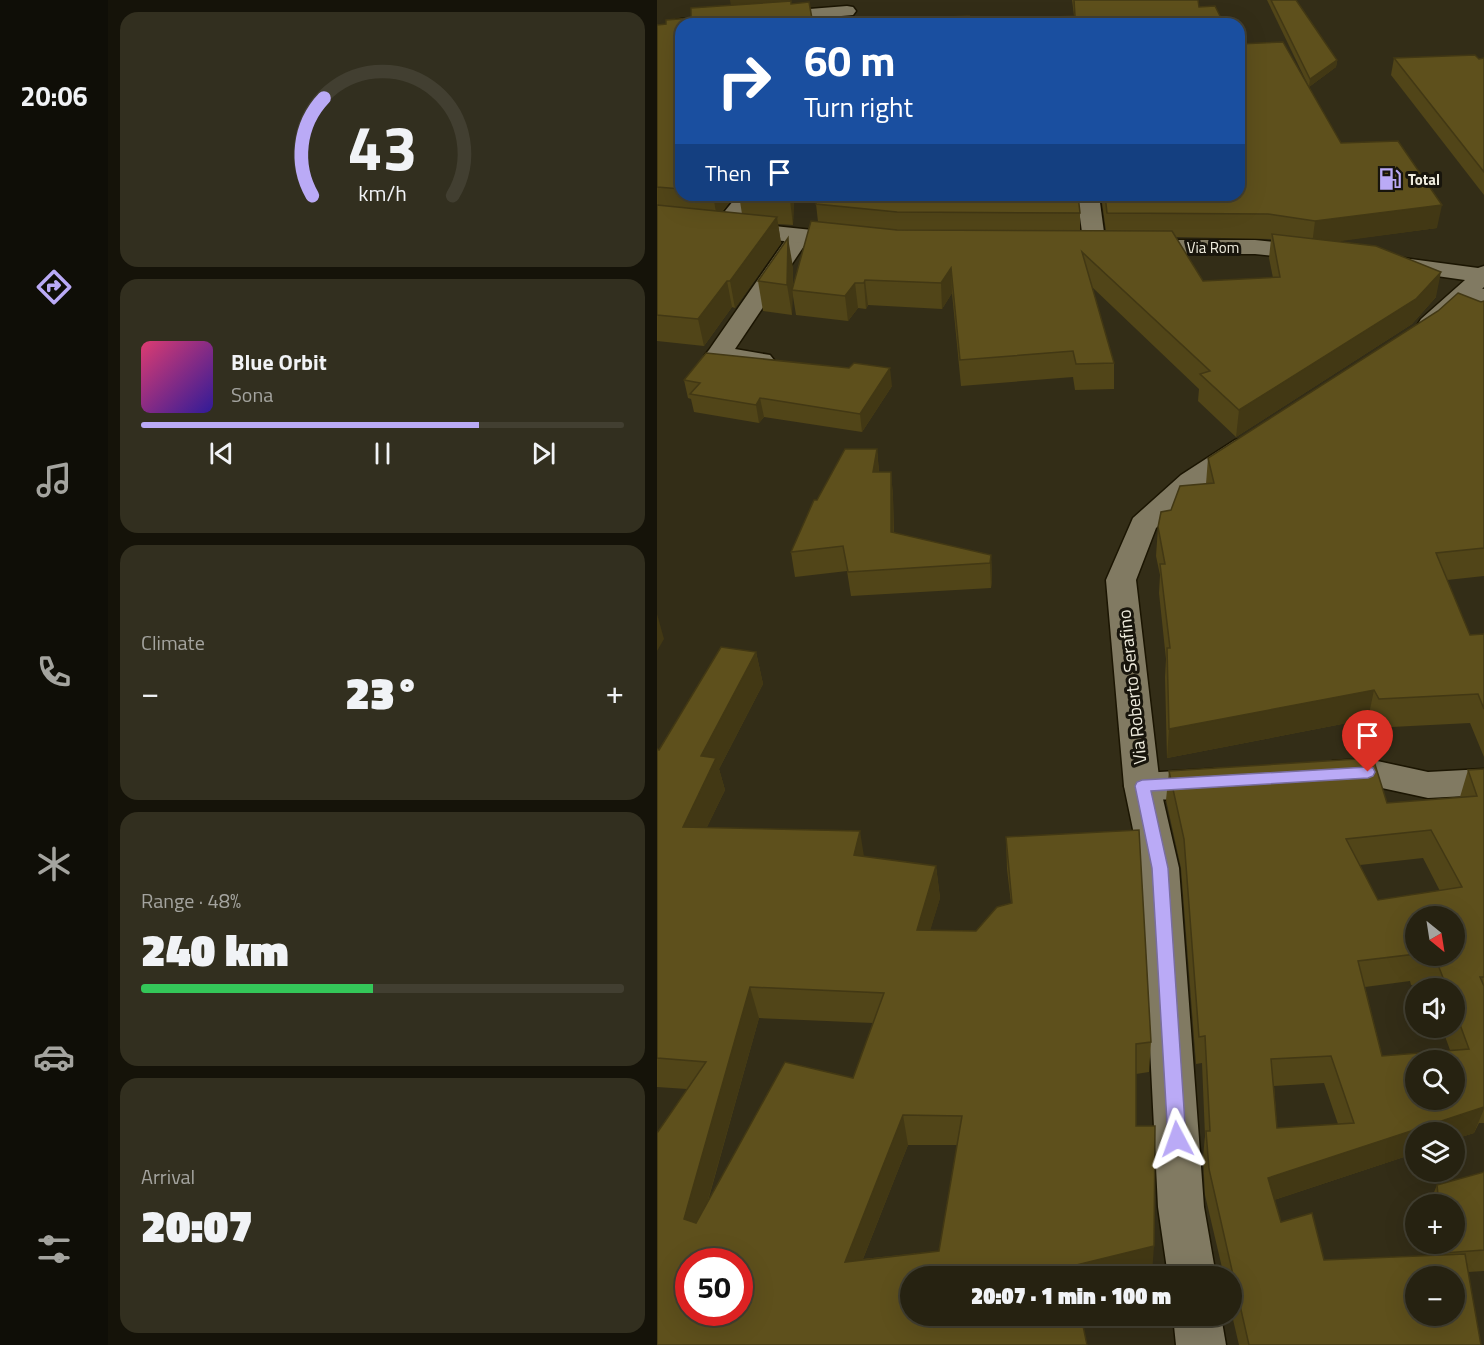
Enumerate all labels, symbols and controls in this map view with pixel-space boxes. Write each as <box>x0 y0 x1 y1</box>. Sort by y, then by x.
text: 60 m <box>804 28 896 92</box>
icon: right <box>705 42 783 120</box>
text: 20:06 <box>20 75 88 116</box>
text: Turn right <box>804 86 913 127</box>
text: 43 <box>348 99 417 194</box>
text: Then <box>705 156 751 190</box>
icon: arrive <box>763 156 796 189</box>
fuel station icon: Total <box>1377 166 1403 192</box>
place label: Total <box>1408 168 1440 191</box>
text: km/h <box>358 178 407 210</box>
street label: Via Rom <box>1187 236 1239 259</box>
icon: directions <box>33 266 75 308</box>
text: Blue Orbit <box>231 345 327 379</box>
text: Sona <box>231 379 273 410</box>
icon: previous <box>205 437 238 470</box>
icon: pause <box>366 437 399 470</box>
icon: next <box>527 437 560 470</box>
icon: music <box>33 459 75 501</box>
street label: Via Roberto Serafino <box>1110 608 1154 766</box>
text: Climate <box>141 627 205 658</box>
icon: phone <box>33 651 75 693</box>
text: 23° <box>345 658 420 726</box>
text: − <box>141 667 159 717</box>
text: + <box>606 667 624 717</box>
pin <box>1342 710 1393 772</box>
icon: arrive <box>1351 719 1384 752</box>
icon: climate <box>33 843 75 885</box>
text: Range · 48% <box>141 885 241 916</box>
north arrow <box>1405 906 1465 966</box>
map controls <box>1405 906 1465 1326</box>
text: 240 km <box>141 915 289 983</box>
button: sound <box>1405 978 1465 1038</box>
icon: car <box>33 1036 75 1078</box>
button: search <box>1405 1050 1465 1110</box>
position arrow <box>1145 1107 1209 1171</box>
button: layers <box>1405 1122 1465 1182</box>
text: Arrival <box>141 1161 195 1192</box>
text: 20:07 <box>141 1191 253 1259</box>
button: + <box>1405 1194 1465 1254</box>
icon: filters <box>33 1228 75 1270</box>
speed limit sign: 50 <box>675 1248 753 1326</box>
button: − <box>1405 1266 1465 1326</box>
text: 20:07 · 1 min · 100 m <box>971 1279 1171 1313</box>

